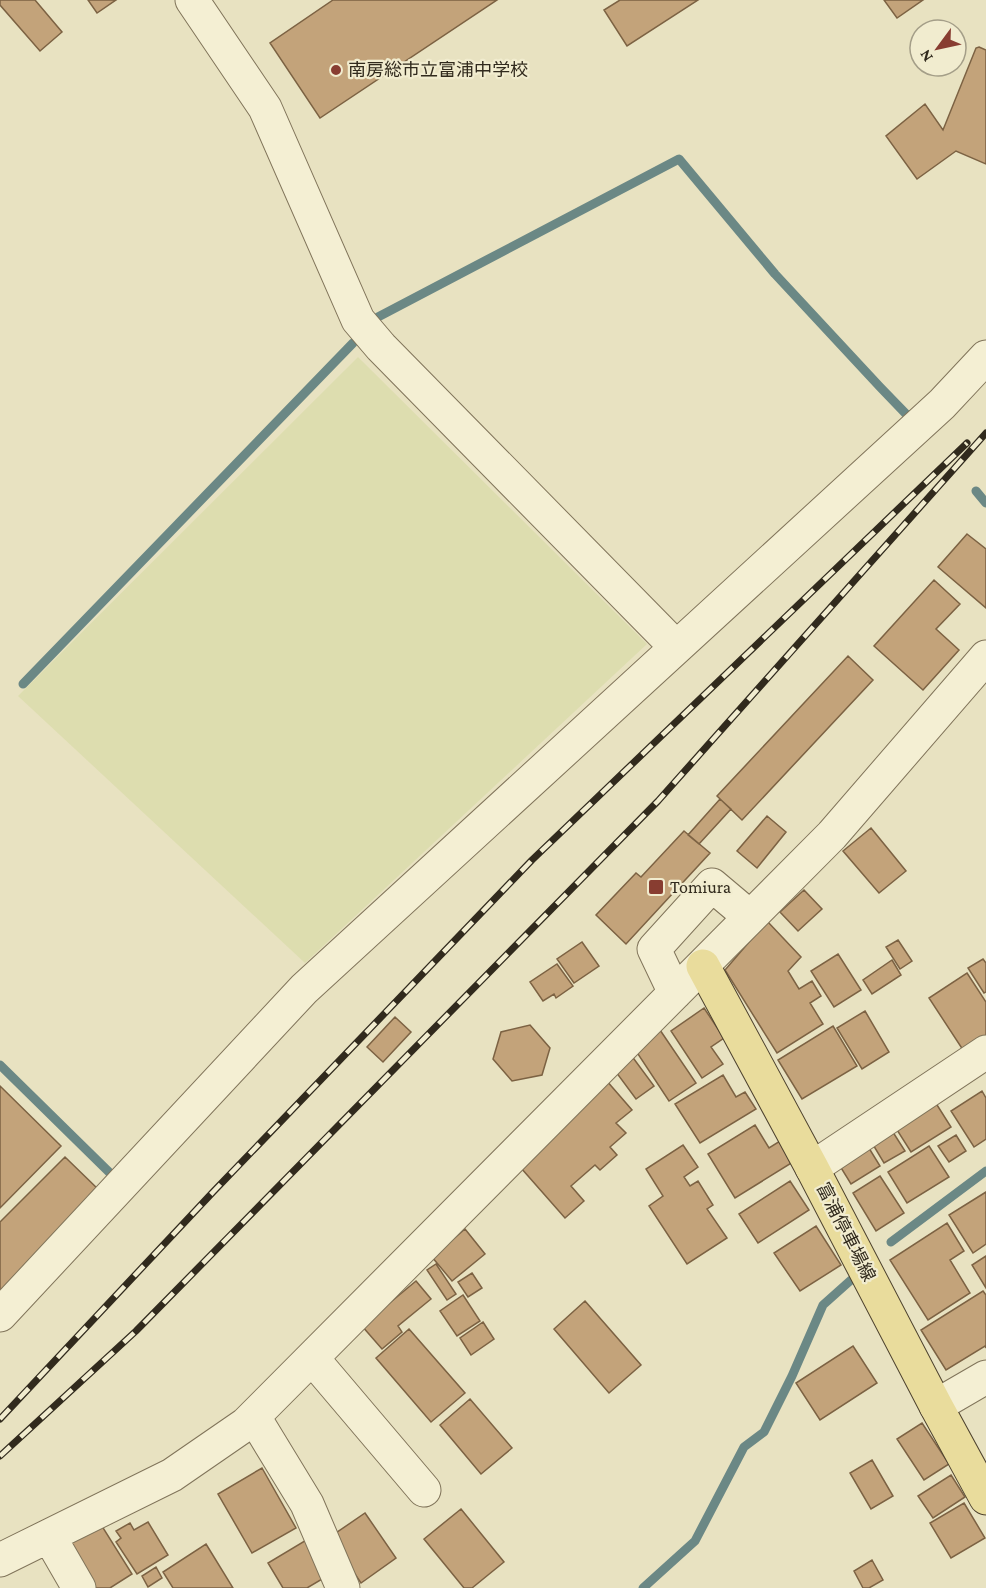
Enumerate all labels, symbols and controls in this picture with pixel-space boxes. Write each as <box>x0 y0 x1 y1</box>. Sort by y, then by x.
north arrow <box>908 18 968 78</box>
text: N <box>916 47 936 65</box>
place label: 南房総市立富浦中学校 <box>348 60 528 80</box>
marker: 南房総市立富浦中学校 <box>329 63 343 77</box>
place label: Tomiura <box>670 877 731 897</box>
marker: Tomiura <box>647 878 665 896</box>
street label: 富浦停車場線 <box>813 1179 879 1285</box>

